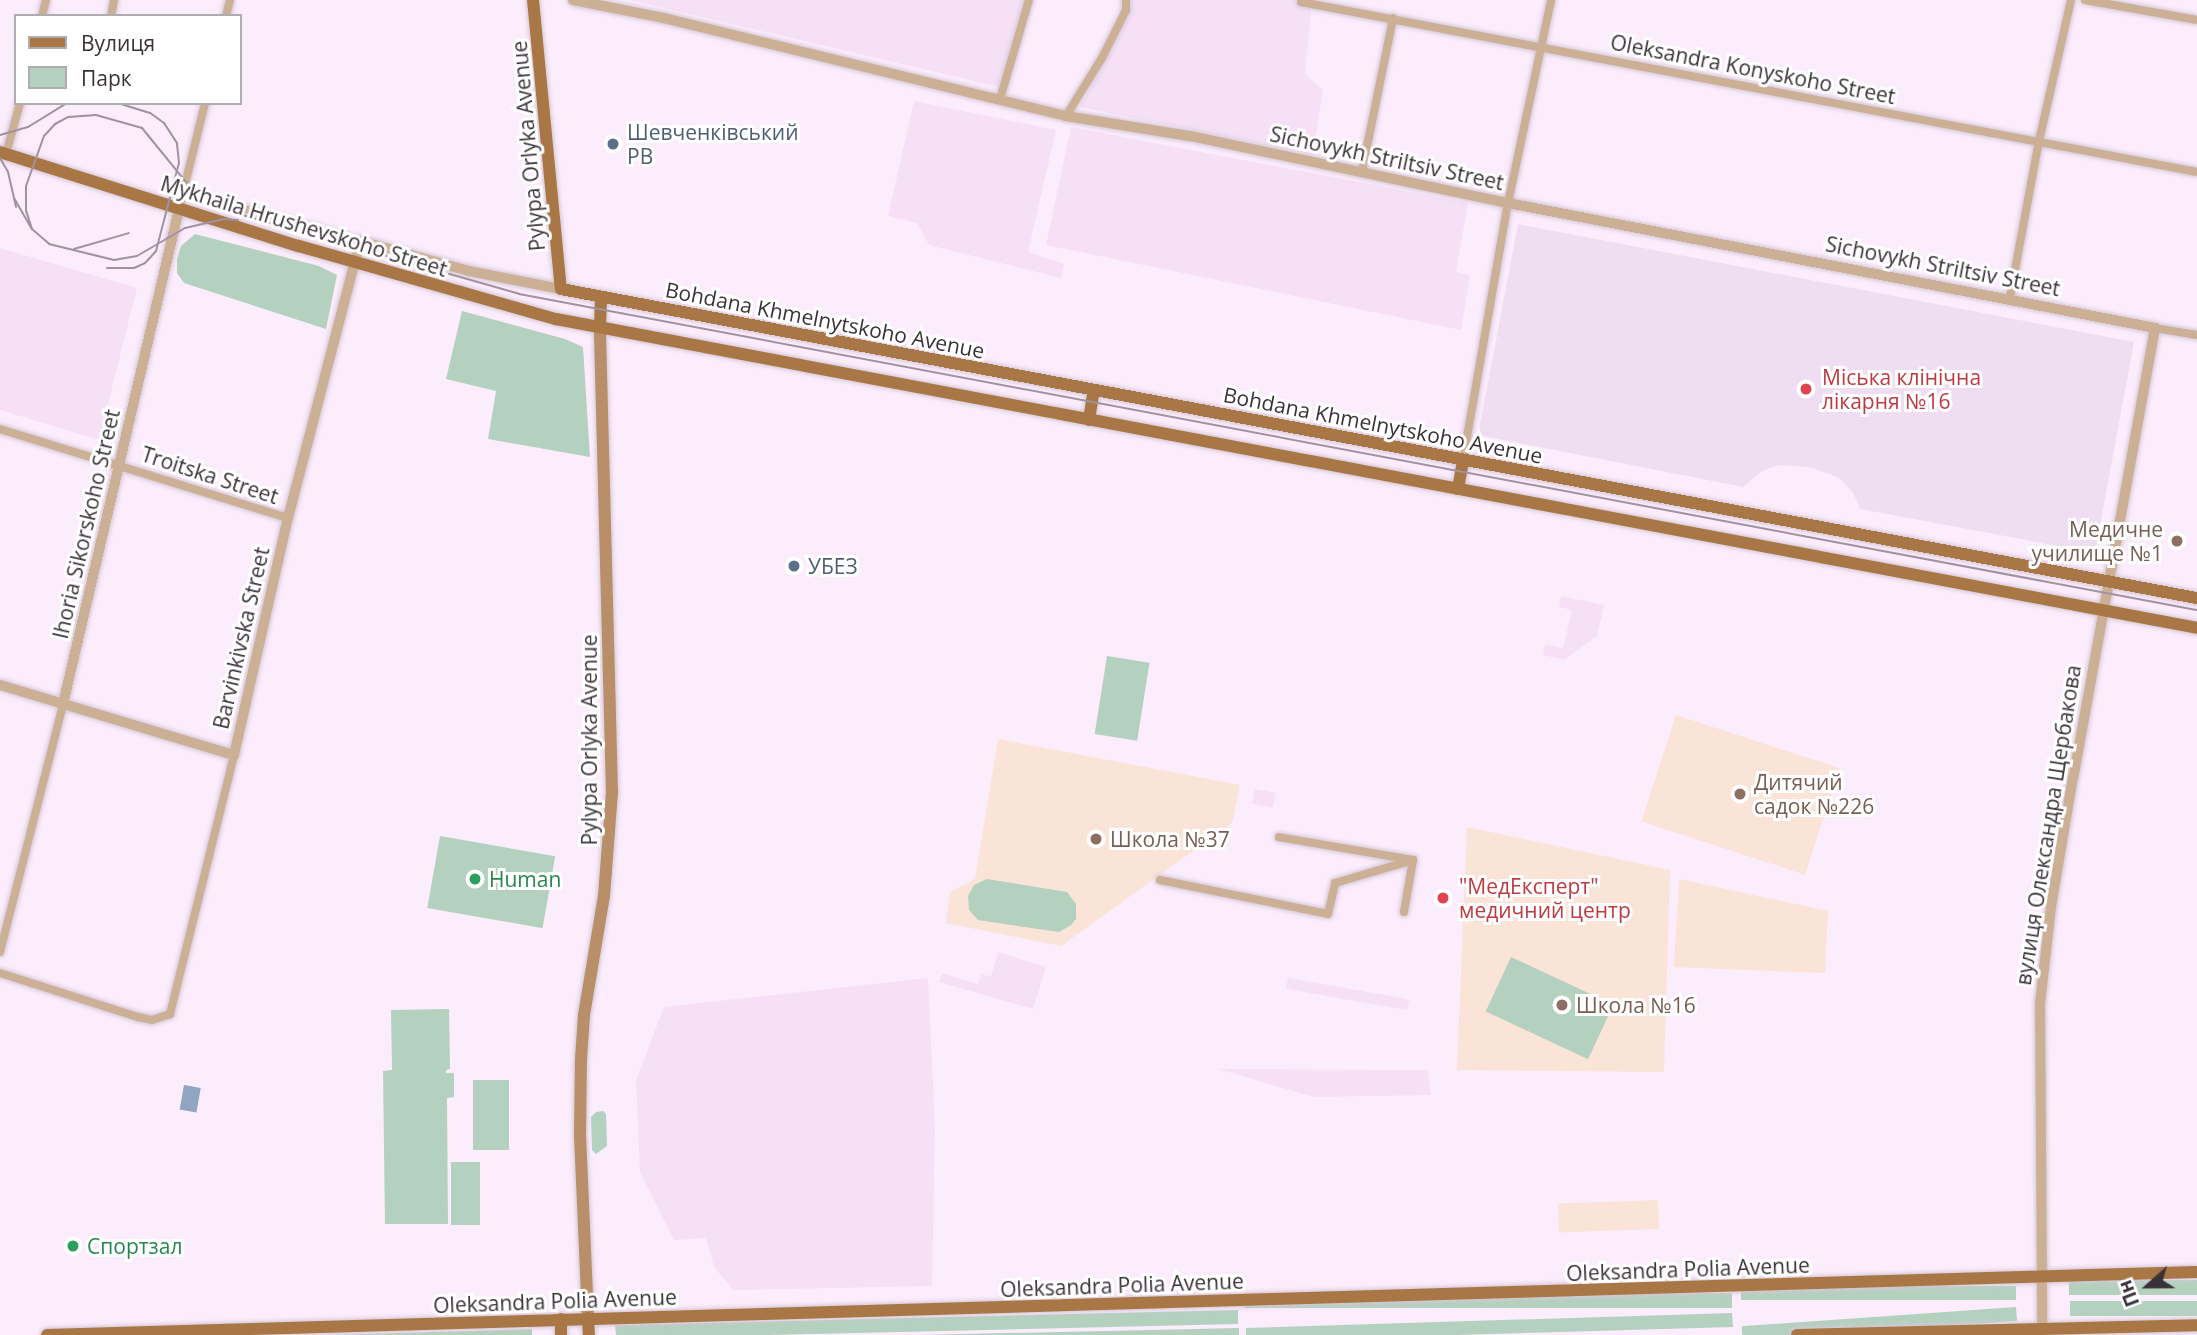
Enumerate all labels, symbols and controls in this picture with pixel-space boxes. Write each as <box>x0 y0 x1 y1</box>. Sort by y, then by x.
legend <box>14 14 242 105</box>
text: Вулиця <box>81 29 155 57</box>
street label: Oleksandra Konyskoho Street <box>1608 29 1898 109</box>
street label: Pylypa Orlyka Avenue <box>506 40 550 252</box>
text: Парк <box>81 64 132 92</box>
place label: Шевченківський РВ <box>627 119 799 169</box>
street label: Sichovykh Striltsiv Street <box>1268 121 1506 195</box>
marker: Шевченківський РВ <box>605 136 621 152</box>
street label: Mykhaila Hrushevskoho Street <box>158 170 450 282</box>
street label: Sichovykh Striltsiv Street <box>1824 231 2062 301</box>
street label: Bohdana Khmelnytskoho Avenue <box>663 277 987 363</box>
place label: Міська клінічна лікарня №16 <box>1822 364 1981 414</box>
marker: Міська клінічна лікарня №16 <box>1796 379 1816 399</box>
street label: Bohdana Khmelnytskoho Avenue <box>1221 382 1545 468</box>
street label: Ihoria Sikorskoho Street <box>47 407 125 641</box>
street label: Troitska Street <box>138 441 282 509</box>
place label: Медичне училище №1 <box>2032 516 2163 566</box>
marker: Медичне училище №1 <box>2169 533 2185 549</box>
street label: Barvinkivska Street <box>208 544 274 732</box>
place label: УБЕЗ <box>808 553 858 579</box>
marker: УБЕЗ <box>786 558 802 574</box>
street label: Pylypa Orlyka Avenue <box>576 635 602 845</box>
street label: вулиця Олександра Щербакова <box>2010 663 2086 987</box>
place label: Дитячий садок №226 <box>1754 769 1874 819</box>
marker: Дитячий садок №226 <box>1732 786 1748 802</box>
place label: Школа №37 <box>1110 826 1230 852</box>
marker: Школа №37 <box>1088 831 1104 847</box>
place label: Human <box>489 866 561 892</box>
marker: Human <box>467 871 483 887</box>
place label: "МедЕксперт" медичний центр <box>1459 873 1631 923</box>
marker: "МедЕксперт" медичний центр <box>1433 888 1453 908</box>
place label: Школа №16 <box>1576 992 1696 1018</box>
marker: Школа №16 <box>1554 997 1570 1013</box>
place label: Спортзал <box>87 1233 182 1259</box>
marker: Спортзал <box>65 1238 81 1254</box>
north arrow <box>2113 1251 2183 1321</box>
street label: Oleksandra Polia Avenue <box>1566 1252 1810 1286</box>
street label: Oleksandra Polia Avenue <box>1000 1268 1244 1302</box>
text: Пн <box>2111 1276 2145 1311</box>
street label: Oleksandra Polia Avenue <box>433 1284 677 1318</box>

